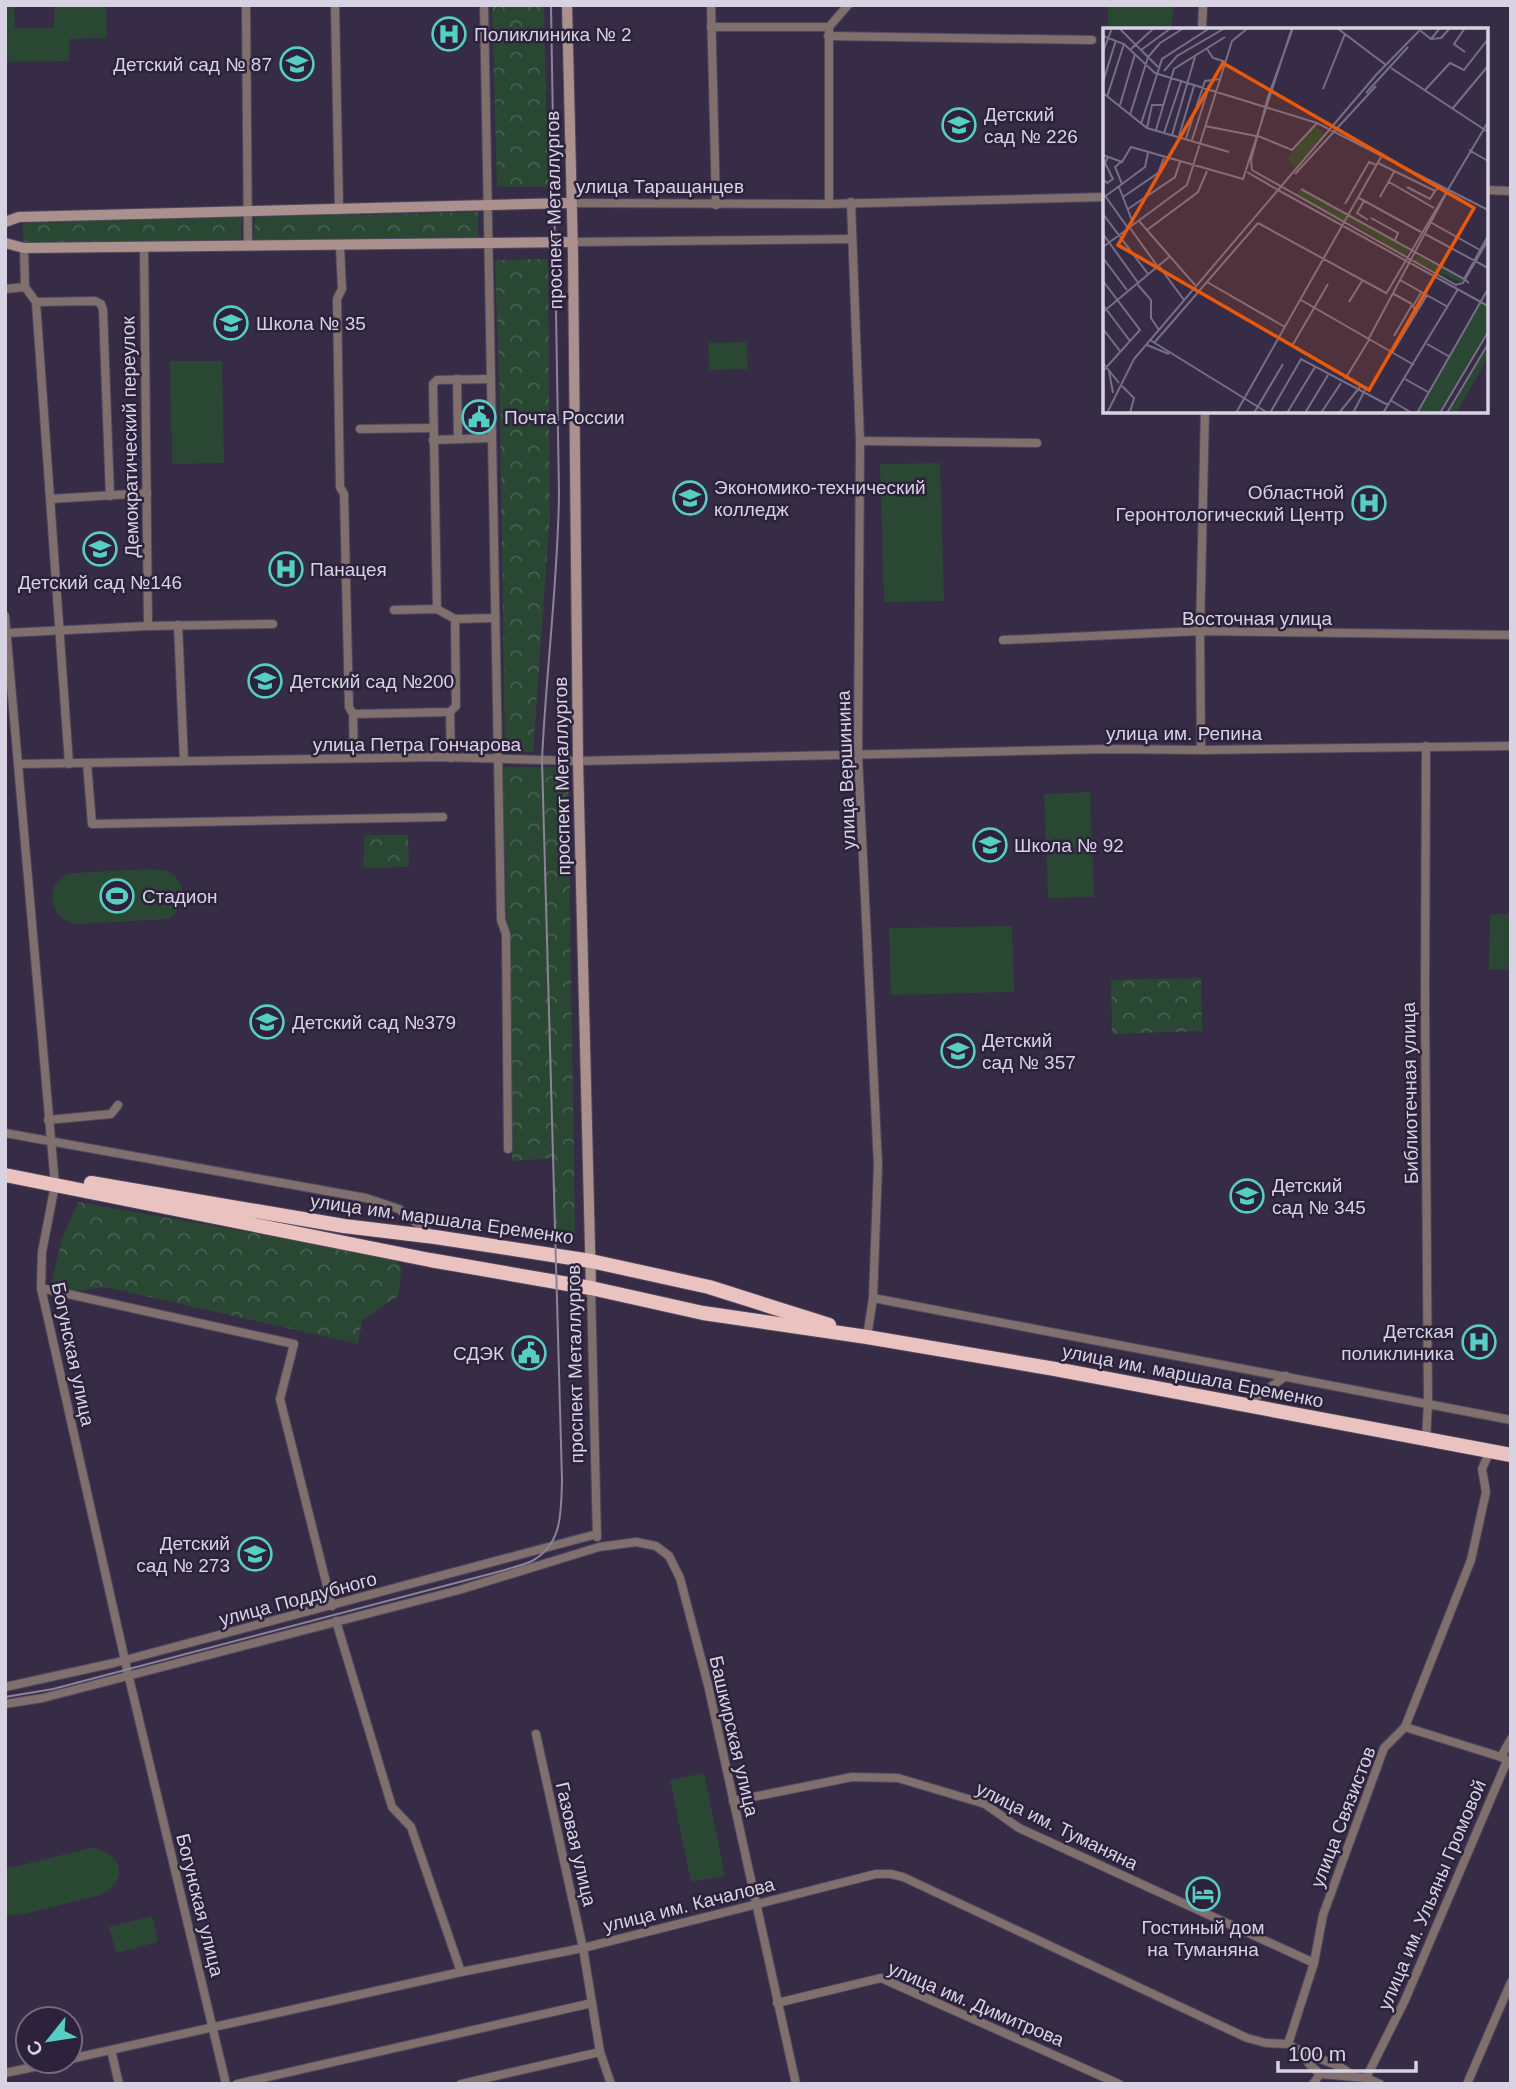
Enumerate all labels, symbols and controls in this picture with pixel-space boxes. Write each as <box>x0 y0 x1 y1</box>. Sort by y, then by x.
hospital icon: Поликлиника № 2 <box>430 15 468 53</box>
place label: Поликлиника № 2 <box>474 24 632 45</box>
inset map <box>1103 28 1488 413</box>
school or university icon: Детский сад № 87 <box>278 45 316 83</box>
place label: Детский сад № 87 <box>113 54 272 75</box>
place label: Детский сад № 226 <box>984 104 1078 147</box>
school or university icon: Детский сад № 226 <box>940 106 978 144</box>
street label: проспект Металлургов <box>542 111 566 309</box>
street label: улица Таращанцев <box>576 176 744 197</box>
school or university icon: Школа № 35 <box>212 304 250 342</box>
place label: Школа № 35 <box>256 313 366 334</box>
street label: Демократический переулок <box>117 316 143 558</box>
public building icon: Почта России <box>460 398 498 436</box>
place label: Почта России <box>504 407 625 428</box>
place label: Экономико-технический колледж <box>714 477 926 520</box>
school or university icon: Экономико-технический колледж <box>671 479 709 517</box>
place label: Областной Геронтологический Центр <box>1116 482 1344 525</box>
hospital icon: Областной Геронтологический Центр <box>1350 484 1388 522</box>
school or university icon: Детский сад №146 <box>81 530 119 568</box>
hospital icon: Панацея <box>267 550 305 588</box>
place label: Панацея <box>310 559 387 580</box>
place label: Детский сад №146 <box>18 572 182 593</box>
street label: Восточная улица <box>1182 608 1332 629</box>
school or university icon: Детский сад №200 <box>246 662 284 700</box>
place label: Детский сад №200 <box>290 671 454 692</box>
street label: проспект Металлургов <box>550 677 574 875</box>
street label: улица Вершинина <box>833 690 859 850</box>
street label: улица им. Репина <box>1106 723 1262 744</box>
street label: улица Петра Гончарова <box>313 734 522 755</box>
school or university icon: Школа № 92 <box>971 826 1009 864</box>
place label: Школа № 92 <box>1014 835 1124 856</box>
sports icon: Стадион <box>98 877 136 915</box>
place label: Стадион <box>142 886 218 907</box>
street label: Библиотечная улица <box>1398 1001 1422 1184</box>
school or university icon: Детский сад №379 <box>248 1003 286 1041</box>
place label: Детский сад №379 <box>292 1012 456 1033</box>
place label: Детский сад № 357 <box>982 1030 1076 1073</box>
school or university icon: Детский сад № 357 <box>939 1032 977 1070</box>
place label: Детский сад № 345 <box>1272 1175 1366 1218</box>
school or university icon: Детский сад № 345 <box>1228 1177 1266 1215</box>
street label: улица им. маршала Еременко <box>309 1190 575 1248</box>
street label: проспект Металлургов <box>563 1265 587 1463</box>
street label: Богунская улица <box>47 1280 99 1428</box>
place label: Детская поликлиника <box>1341 1321 1454 1364</box>
hospital icon: Детская поликлиника <box>1460 1323 1498 1361</box>
public building icon: СДЭК <box>510 1334 548 1372</box>
street label: улица им. маршала Еременко <box>1061 1340 1325 1412</box>
place label: СДЭК <box>453 1343 504 1364</box>
place label: Детский сад № 273 <box>136 1533 230 1576</box>
school or university icon: Детский сад № 273 <box>236 1535 274 1573</box>
street label: улица Поддубного <box>217 1568 379 1630</box>
street label: Башкирская улица <box>705 1654 763 1819</box>
street label: улица Связистов <box>1306 1744 1380 1890</box>
street label: улица им. Ульяны Громовой <box>1374 1777 1490 2013</box>
street label: улица им. Туманяна <box>973 1778 1142 1874</box>
street label: Газовая улица <box>551 1780 601 1909</box>
street label: Богунская улица <box>172 1831 228 1979</box>
street label: улица им. Качалова <box>601 1873 777 1936</box>
hotel icon: Гостиный дом на Туманяна <box>1184 1875 1222 1913</box>
place label: Гостиный дом на Туманяна <box>1141 1917 1265 1960</box>
street label: улица им. Димитрова <box>885 1957 1068 2051</box>
north arrow <box>14 2005 84 2075</box>
scale bar <box>1278 2030 1416 2074</box>
text: С <box>22 2037 47 2059</box>
text: 100 m <box>1288 2042 1346 2065</box>

